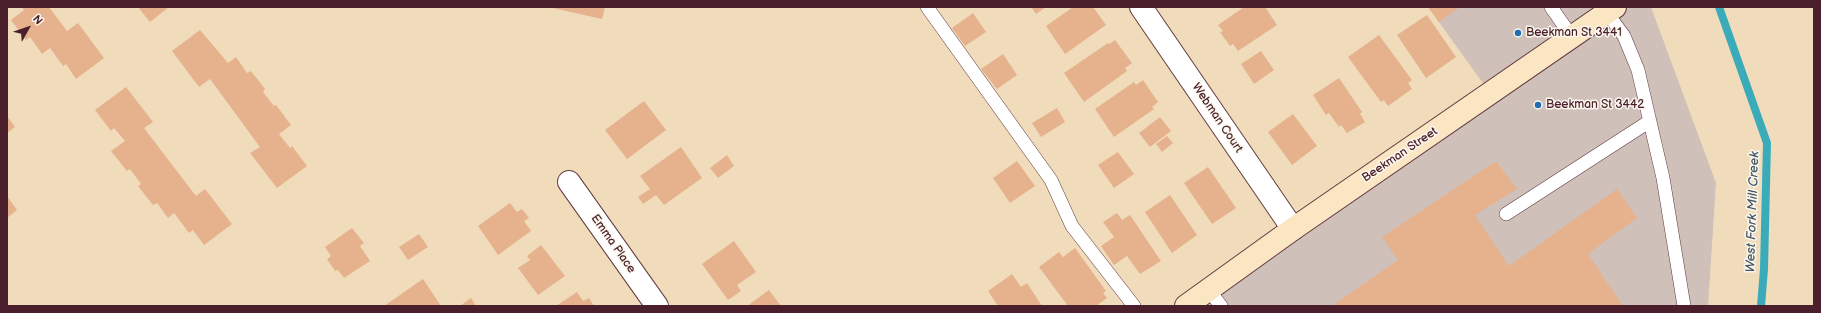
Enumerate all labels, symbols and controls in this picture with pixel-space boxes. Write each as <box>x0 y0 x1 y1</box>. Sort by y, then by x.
north arrow <box>8 8 48 48</box>
text: N <box>30 13 45 27</box>
place label: Beekman St 3441 <box>1526 26 1622 40</box>
marker: Beekman St 3441 <box>1513 28 1523 38</box>
street label: Webman Court <box>1188 80 1246 156</box>
place label: Beekman St 3442 <box>1546 98 1644 112</box>
marker: Beekman St 3442 <box>1533 100 1543 110</box>
street label: Beekman Street <box>1359 124 1441 186</box>
water label: West Fork Mill Creek <box>1743 151 1763 273</box>
street label: Emma Place <box>588 212 638 276</box>

